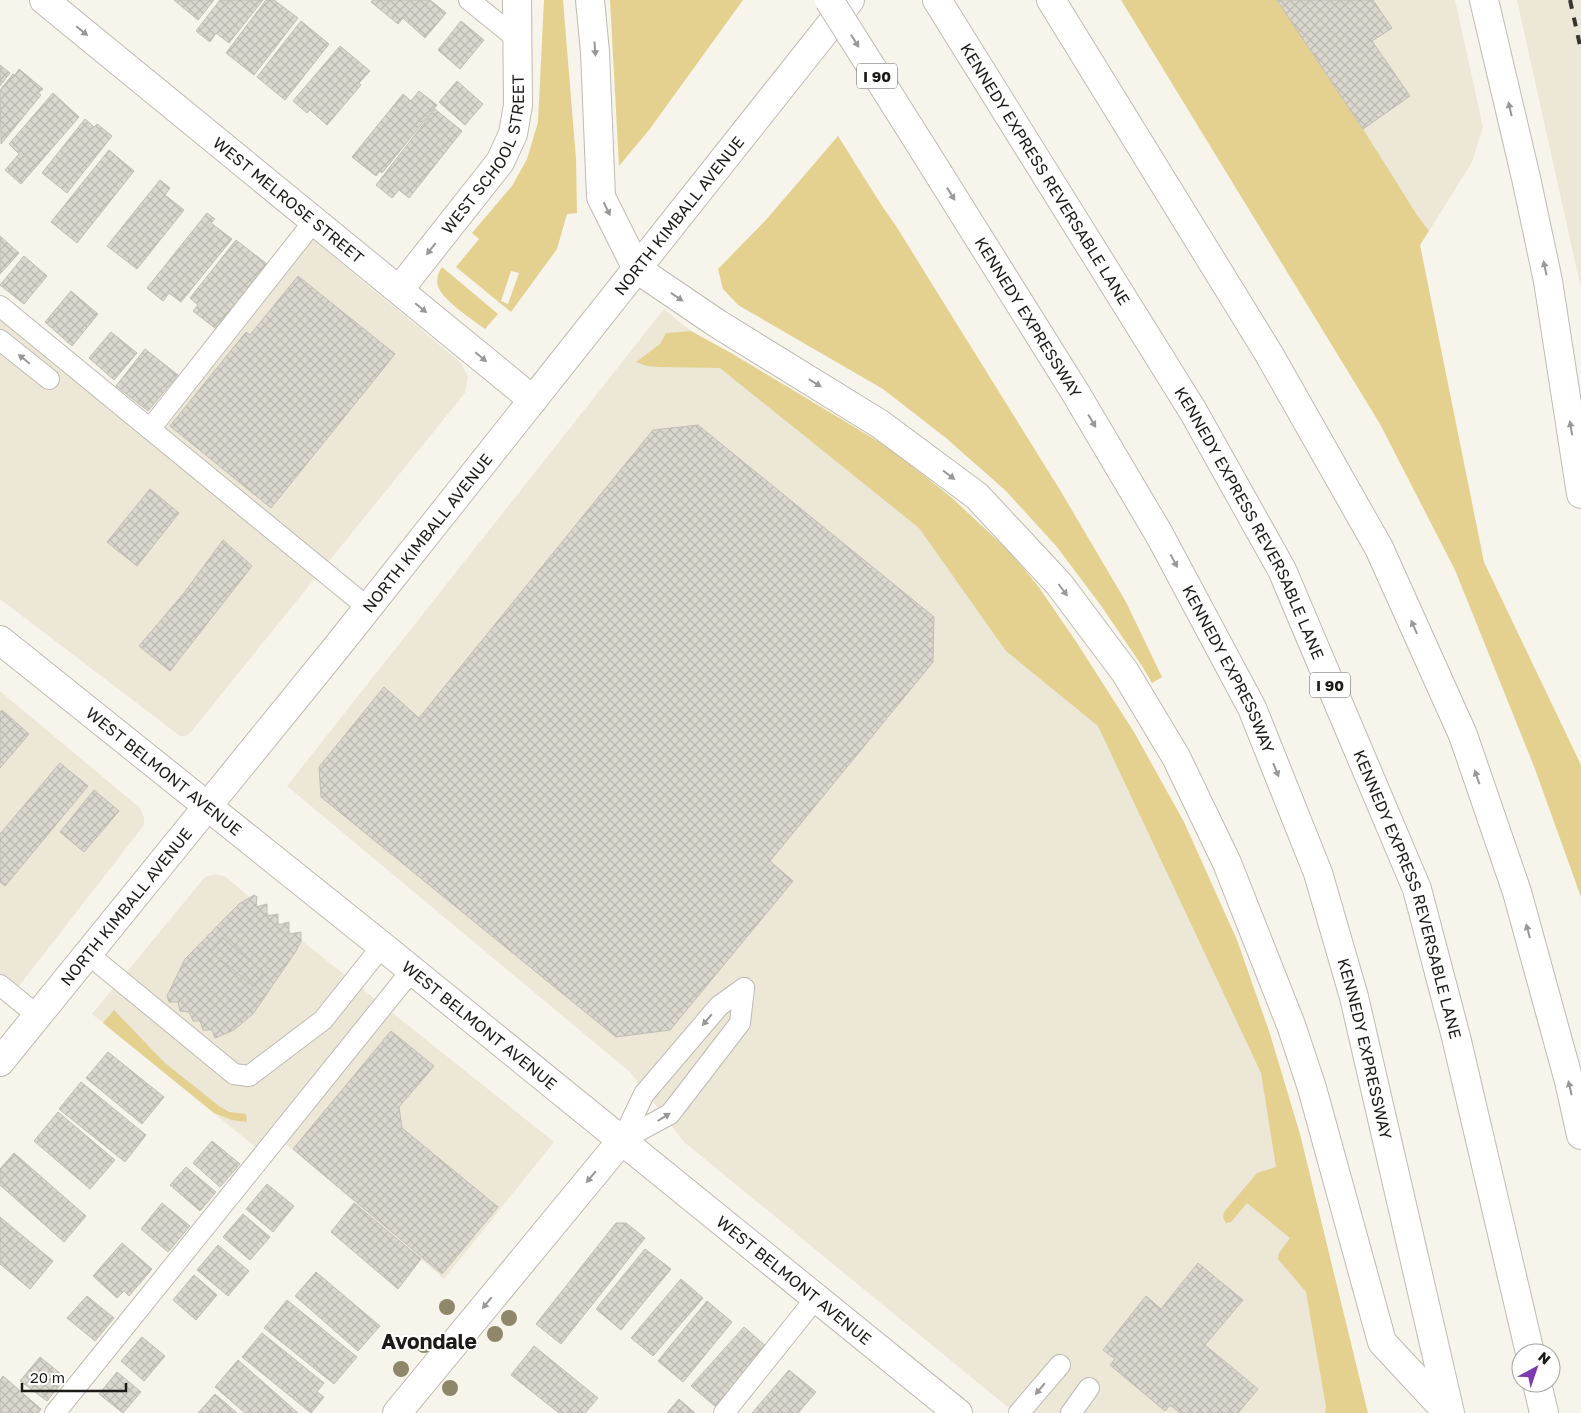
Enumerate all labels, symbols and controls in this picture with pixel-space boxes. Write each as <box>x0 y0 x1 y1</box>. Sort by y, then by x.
one-way arrow <box>75 25 88 36</box>
one-way arrow <box>851 35 860 48</box>
street label: KENNEDY EXPRESS REVERSABLE LANE <box>956 39 1134 309</box>
one-way arrow <box>591 41 599 57</box>
road number: I 90 <box>857 64 897 88</box>
street label: WEST SCHOOL STREET <box>437 74 528 238</box>
one-way arrow <box>1506 102 1514 117</box>
street label: WEST MELROSE STREET <box>209 132 368 268</box>
street label: NORTH KIMBALL AVENUE <box>610 132 748 299</box>
one-way arrow <box>947 187 956 200</box>
one-way arrow <box>603 202 611 217</box>
street label: KENNEDY EXPRESSWAY <box>971 233 1086 402</box>
one-way arrow <box>426 242 437 255</box>
one-way arrow <box>1541 260 1549 276</box>
one-way arrow <box>670 292 684 302</box>
one-way arrow <box>414 303 427 314</box>
one-way arrow <box>474 352 487 363</box>
one-way arrow <box>18 354 31 365</box>
one-way arrow <box>808 379 821 388</box>
street label: KENNEDY EXPRESS REVERSABLE LANE <box>1170 383 1329 662</box>
one-way arrow <box>1088 414 1097 428</box>
one-way arrow <box>1566 420 1574 436</box>
street label: NORTH KIMBALL AVENUE <box>358 449 496 617</box>
one-way arrow <box>942 470 956 480</box>
one-way arrow <box>1170 554 1178 569</box>
street label: KENNEDY EXPRESSWAY <box>1178 582 1279 756</box>
one-way arrow <box>1057 583 1068 596</box>
one-way arrow <box>1410 620 1418 634</box>
road number: I 90 <box>1310 672 1350 698</box>
street label: WEST BELMONT AVENUE <box>82 703 246 840</box>
street label: KENNEDY EXPRESS REVERSABLE LANE <box>1349 747 1466 1041</box>
one-way arrow <box>1273 763 1281 777</box>
one-way arrow <box>1473 769 1480 784</box>
street label: NORTH KIMBALL AVENUE <box>56 824 196 990</box>
one-way arrow <box>1524 923 1532 939</box>
street label: WEST BELMONT AVENUE <box>398 956 561 1094</box>
street label: KENNEDY EXPRESSWAY <box>1333 956 1397 1142</box>
one-way arrow <box>701 1013 713 1025</box>
one-way arrow <box>1566 1080 1574 1095</box>
one-way arrow <box>658 1112 671 1121</box>
one-way arrow <box>585 1171 596 1184</box>
street label: WEST BELMONT AVENUE <box>713 1211 876 1349</box>
one-way arrow <box>482 1296 493 1309</box>
district label: Avondale <box>381 1328 477 1354</box>
north arrow <box>1511 1343 1561 1393</box>
text: N <box>1535 1348 1554 1368</box>
scale bar <box>22 1360 126 1392</box>
text: 20 m <box>30 1368 65 1386</box>
one-way arrow <box>1034 1382 1045 1395</box>

